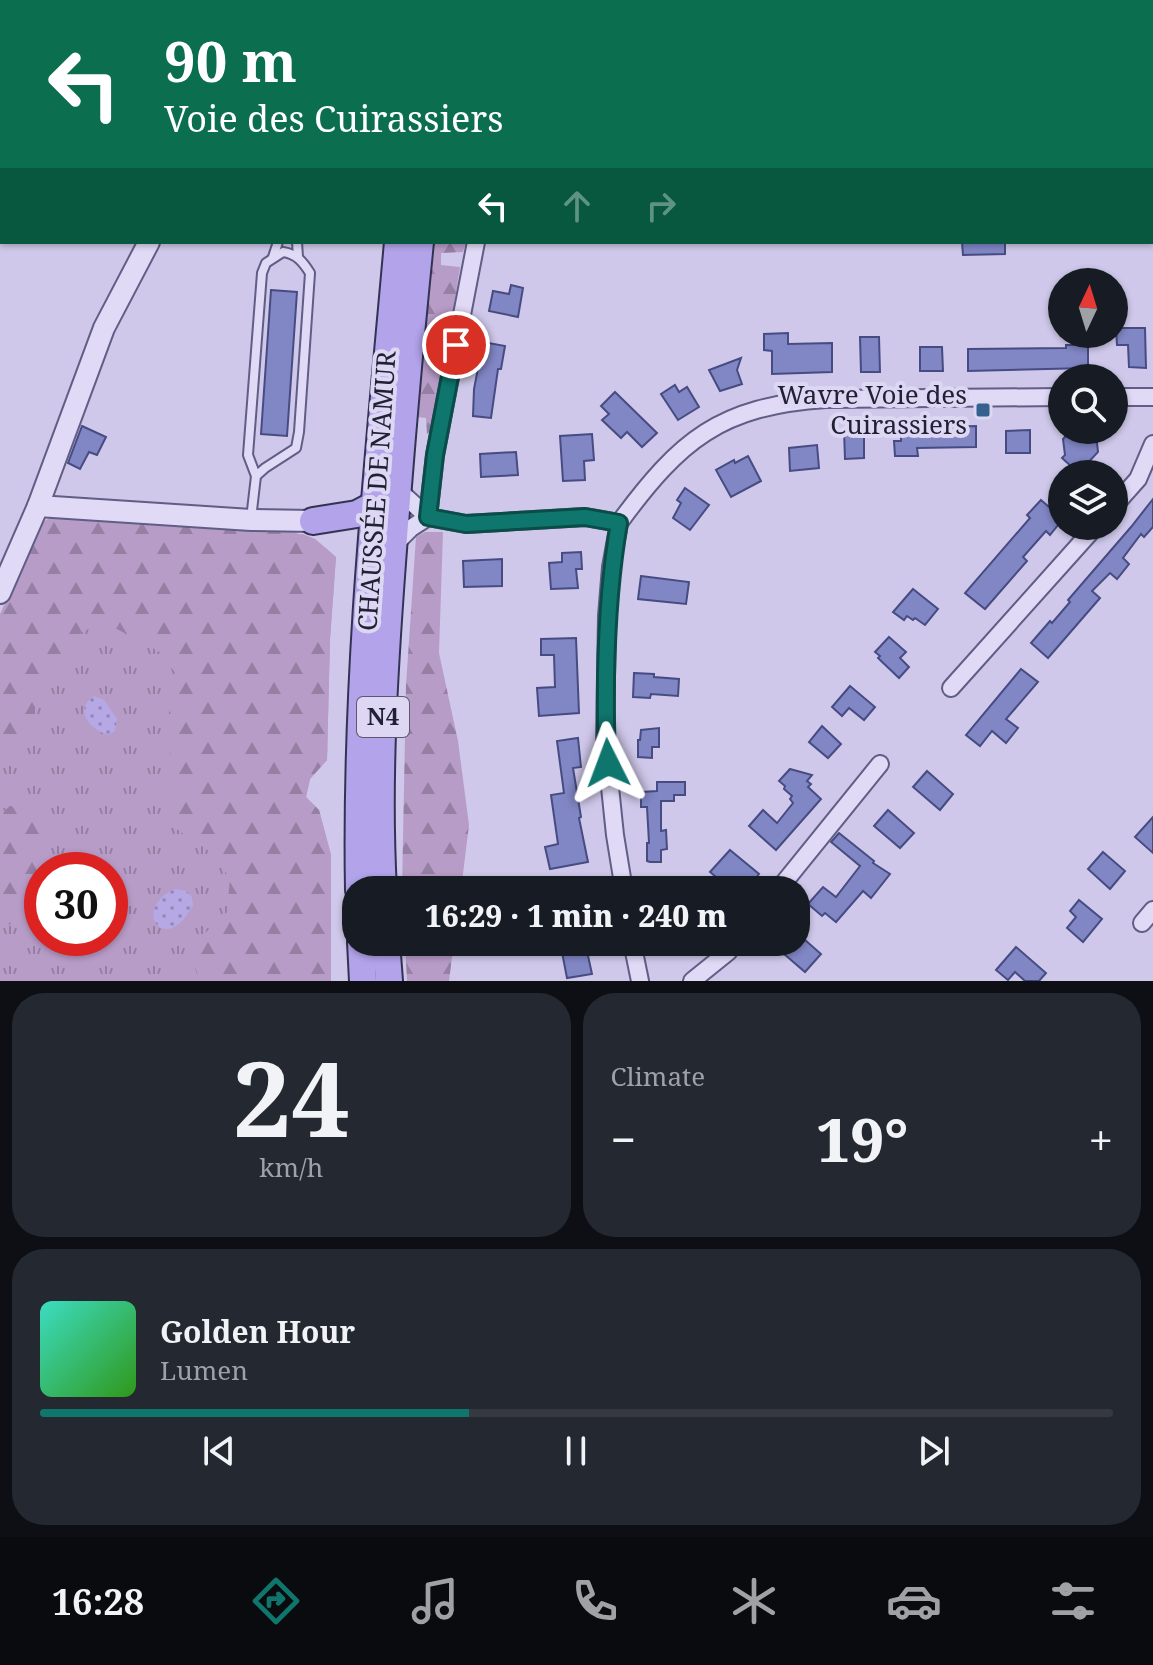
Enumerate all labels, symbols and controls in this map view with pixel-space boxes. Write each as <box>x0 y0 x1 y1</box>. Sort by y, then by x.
text: 90 m <box>164 22 297 98</box>
icon: left <box>32 32 136 136</box>
text: Voie des Cuirassiers <box>164 94 503 143</box>
icon: left <box>471 184 515 228</box>
icon: ahead <box>555 184 599 228</box>
icon: right <box>639 184 683 228</box>
north arrow <box>1048 268 1128 348</box>
map controls <box>1048 268 1128 540</box>
pin <box>422 311 490 379</box>
icon: arrive <box>434 323 478 367</box>
street label: CHAUSSÉE DE NAMUR <box>348 349 404 632</box>
button: search <box>1048 364 1128 444</box>
place label: Wavre Voie des Cuirassiers <box>777 376 967 442</box>
marker: Wavre Voie des Cuirassiers <box>974 401 992 419</box>
button: layers <box>1048 460 1128 540</box>
road number: N4 <box>357 697 409 737</box>
position arrow <box>566 721 650 805</box>
speed limit sign: 30 <box>24 852 128 956</box>
text: 16:29 · 1 min · 240 m <box>425 895 727 936</box>
text: 24 <box>232 1026 350 1167</box>
text: Climate <box>611 1058 705 1094</box>
text: 19° <box>816 1098 908 1180</box>
text: − <box>611 1109 636 1169</box>
text: + <box>1088 1109 1113 1169</box>
text: km/h <box>259 1149 323 1185</box>
text: Golden Hour <box>160 1311 355 1352</box>
text: Lumen <box>160 1352 248 1388</box>
icon: previous <box>197 1429 241 1473</box>
icon: pause <box>554 1429 598 1473</box>
icon: next <box>912 1429 956 1473</box>
icon: directions <box>248 1573 304 1629</box>
icon: music <box>407 1573 463 1629</box>
icon: phone <box>567 1573 623 1629</box>
icon: climate <box>726 1573 782 1629</box>
icon: car <box>886 1573 942 1629</box>
icon: filters <box>1045 1573 1101 1629</box>
text: 16:28 <box>52 1577 144 1626</box>

